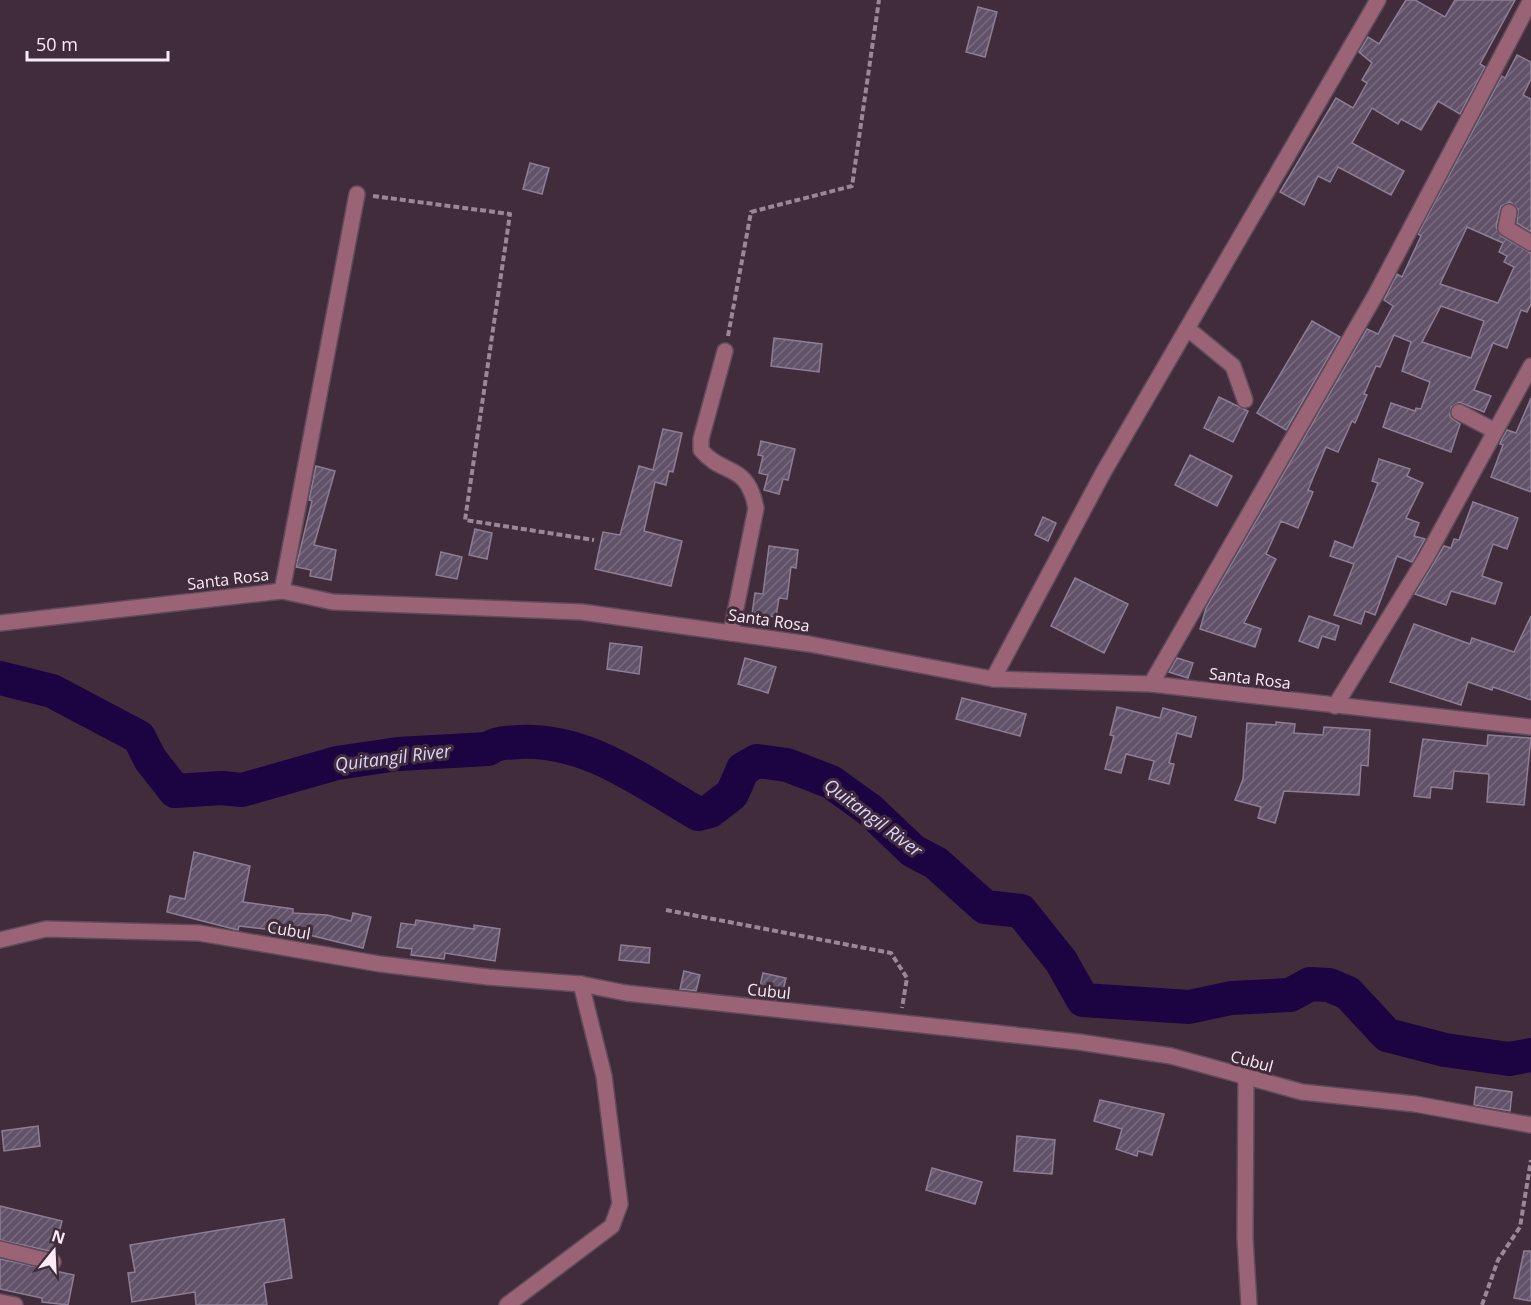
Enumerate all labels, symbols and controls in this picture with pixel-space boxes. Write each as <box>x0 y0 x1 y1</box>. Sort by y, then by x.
scale bar <box>27 24 168 62</box>
text: 50 m <box>36 32 78 56</box>
street label: Santa Rosa <box>186 563 270 595</box>
street label: Santa Rosa <box>727 603 811 637</box>
street label: Santa Rosa <box>1208 662 1292 694</box>
water label: Quitangil River <box>334 738 453 776</box>
water label: Quitangil River <box>820 773 928 862</box>
street label: Cubul <box>266 915 312 945</box>
street label: Cubul <box>746 978 792 1004</box>
street label: Cubul <box>1228 1045 1276 1077</box>
north arrow <box>24 1221 84 1281</box>
text: N <box>49 1224 68 1249</box>

